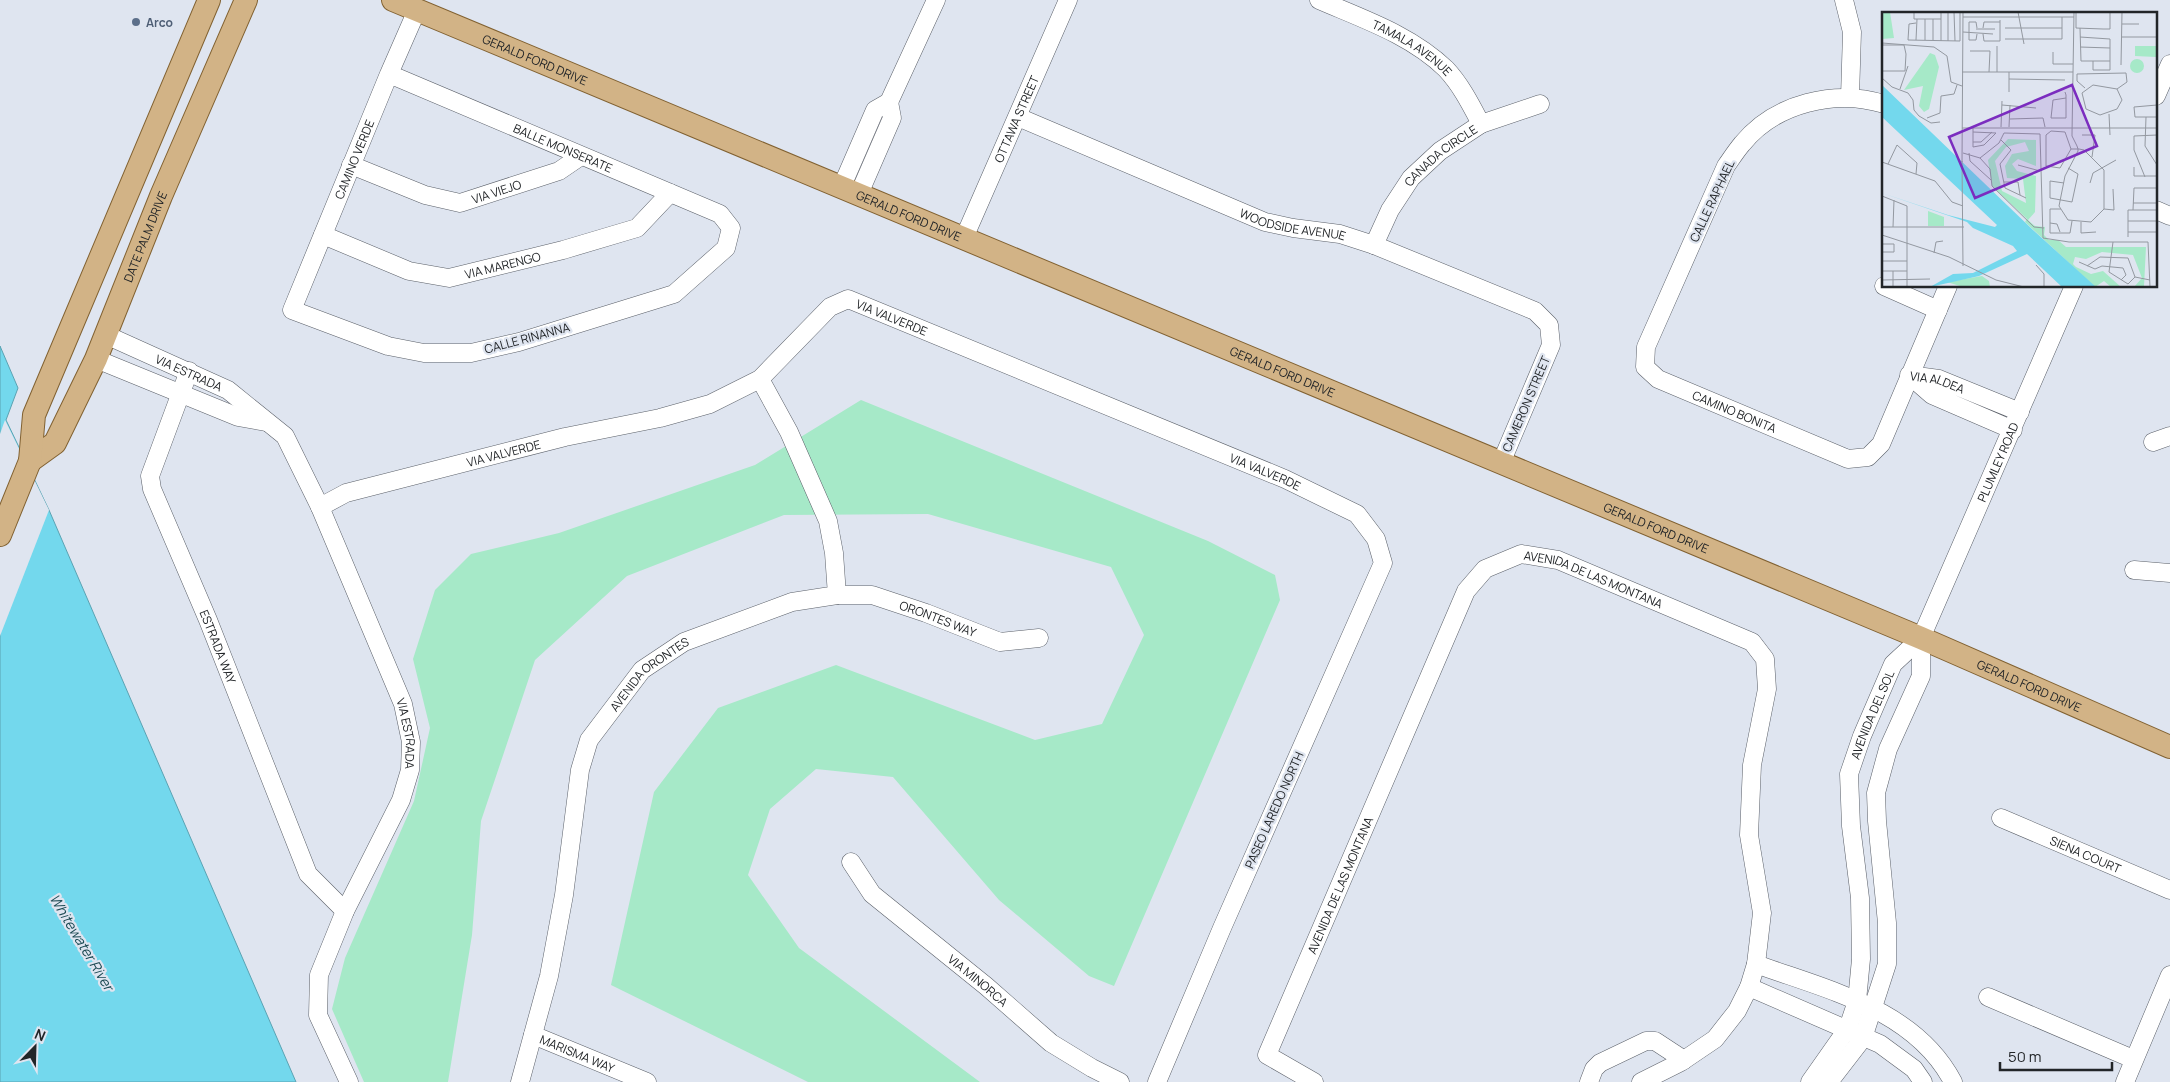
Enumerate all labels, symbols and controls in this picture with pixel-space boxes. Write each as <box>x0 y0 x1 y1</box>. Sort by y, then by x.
inset map <box>1882 12 2158 288</box>
place label: Arco <box>146 14 173 31</box>
street label: TAMALA AVENUE <box>1369 15 1456 79</box>
marker: Arco <box>130 16 142 28</box>
street label: GERALD FORD DRIVE <box>480 30 590 89</box>
street label: OTTAWA STREET <box>990 72 1043 165</box>
street label: CAMINO VERDE <box>330 117 378 202</box>
street label: BALLE MONSERATE <box>511 119 615 176</box>
street label: CANADA CIRCLE <box>1400 120 1480 189</box>
street label: CALLE RAPHAEL <box>1686 157 1738 245</box>
street label: VIA VIEJO <box>469 175 524 207</box>
street label: GERALD FORD DRIVE <box>854 186 964 245</box>
street label: DATE PALM DRIVE <box>119 188 171 285</box>
street label: WOODSIDE AVENUE <box>1237 204 1348 244</box>
street label: VIA MARENGO <box>463 247 543 282</box>
street label: VIA VALVERDE <box>854 295 930 339</box>
street label: CALLE RINANNA <box>482 318 572 358</box>
street label: GERALD FORD DRIVE <box>1227 342 1338 401</box>
street label: VIA ESTRADA <box>153 350 226 395</box>
street label: CAMERON STREET <box>1498 353 1554 455</box>
street label: VIA ALDEA <box>1909 367 1968 397</box>
street label: CAMINO BONITA <box>1690 386 1780 437</box>
street label: PLUMLEY ROAD <box>1973 419 2022 504</box>
street label: VIA VALVERDE <box>465 435 542 470</box>
street label: VIA VALVERDE <box>1227 449 1304 494</box>
street label: GERALD FORD DRIVE <box>1601 498 1712 557</box>
street label: AVENIDA DE LAS MONTANA <box>1523 546 1666 612</box>
street label: ORONTES WAY <box>897 596 979 641</box>
street label: ESTRADA WAY <box>196 607 241 686</box>
street label: AVENIDA ORONTES <box>605 633 691 715</box>
street label: GERALD FORD DRIVE <box>1974 655 2084 716</box>
street label: AVENIDA DEL SOL <box>1846 667 1898 761</box>
street label: VIA ESTRADA <box>393 695 420 770</box>
street label: PASEO LAREDO NORTH <box>1241 749 1307 871</box>
street label: AVENIDA DE LAS MONTANA <box>1303 814 1377 956</box>
street label: SIENA COURT <box>2047 831 2125 877</box>
water label: Whitewater River <box>46 890 119 996</box>
street label: VIA MINORCA <box>945 950 1012 1010</box>
north arrow <box>10 1022 60 1072</box>
text: N <box>32 1024 49 1045</box>
street label: MARISMA WAY <box>537 1030 618 1076</box>
scale bar <box>2000 1040 2112 1072</box>
text: 50 m <box>2008 1046 2042 1067</box>

